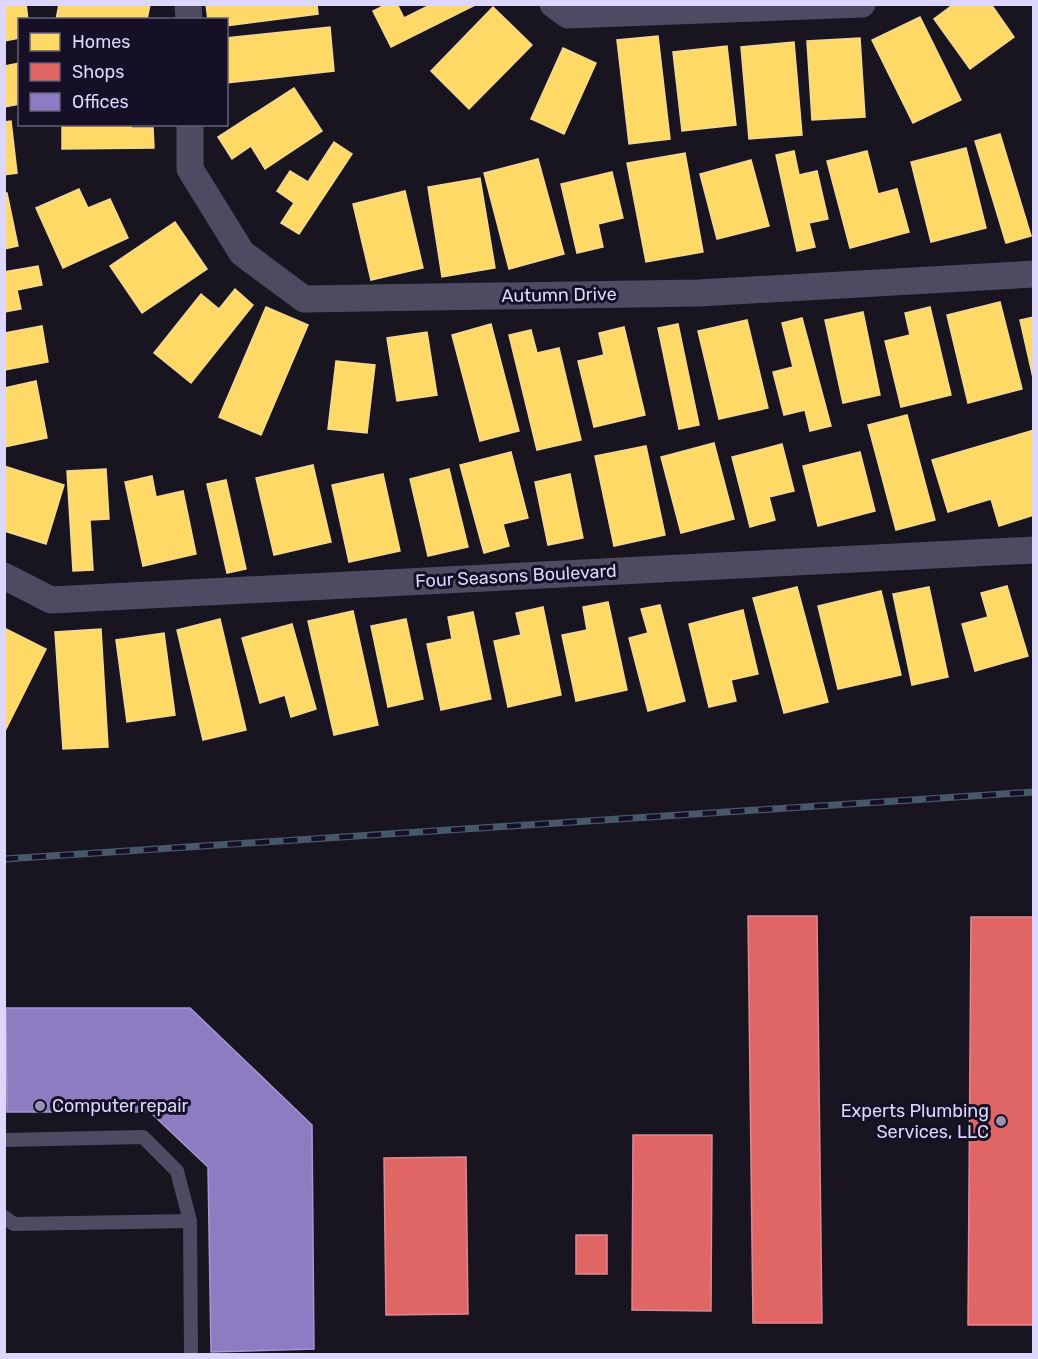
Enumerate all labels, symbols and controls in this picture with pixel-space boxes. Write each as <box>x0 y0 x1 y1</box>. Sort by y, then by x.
legend <box>18 18 228 126</box>
text: Homes <box>72 31 130 53</box>
text: Shops <box>72 61 124 83</box>
text: Offices <box>72 91 129 113</box>
street label: Autumn Drive <box>501 283 617 307</box>
street label: Four Seasons Boulevard <box>415 560 617 592</box>
place label: Computer repair <box>52 1095 189 1117</box>
marker: Computer repair <box>33 1099 47 1113</box>
place label: Experts Plumbing Services, LLC <box>841 1100 989 1143</box>
marker: Experts Plumbing Services, LLC <box>994 1114 1008 1128</box>

